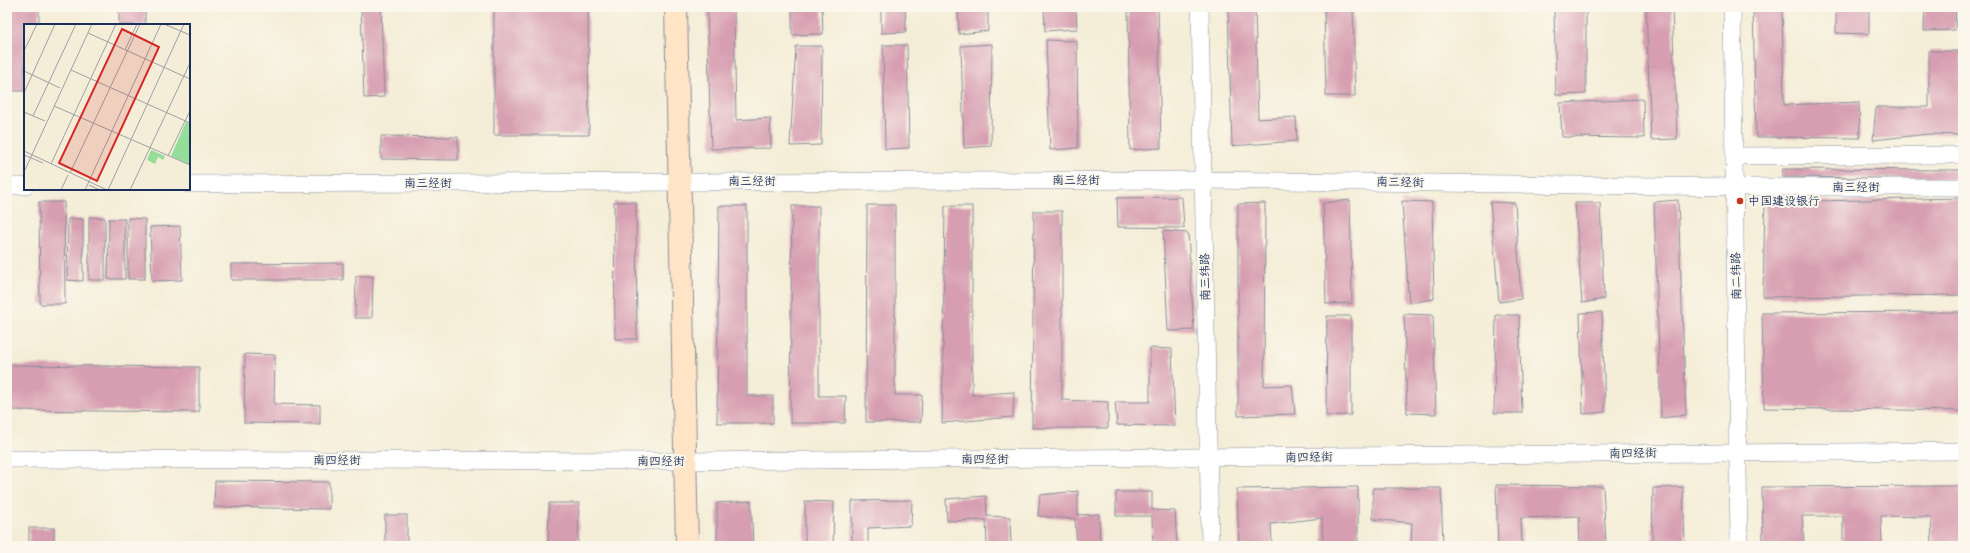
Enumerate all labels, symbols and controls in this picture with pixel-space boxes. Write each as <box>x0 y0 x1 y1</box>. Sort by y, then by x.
inset map <box>24 24 190 190</box>
street label: 南三经街 <box>1052 171 1100 187</box>
street label: 南三经街 <box>728 172 776 188</box>
street label: 南三经街 <box>1376 173 1424 189</box>
street label: 南三经街 <box>404 174 452 190</box>
street label: 南三经街 <box>1832 178 1880 194</box>
place label: 中国建设银行 <box>1748 192 1820 208</box>
marker: 中国建设银行 <box>1735 196 1745 206</box>
street label: 南二纬路 <box>1727 252 1743 300</box>
street label: 南三纬路 <box>1196 253 1212 301</box>
street label: 南四经街 <box>1609 444 1657 460</box>
street label: 南四经街 <box>1285 448 1333 464</box>
street label: 南四经街 <box>961 450 1009 466</box>
street label: 南四经街 <box>313 451 361 467</box>
street label: 南四经街 <box>637 452 685 468</box>

